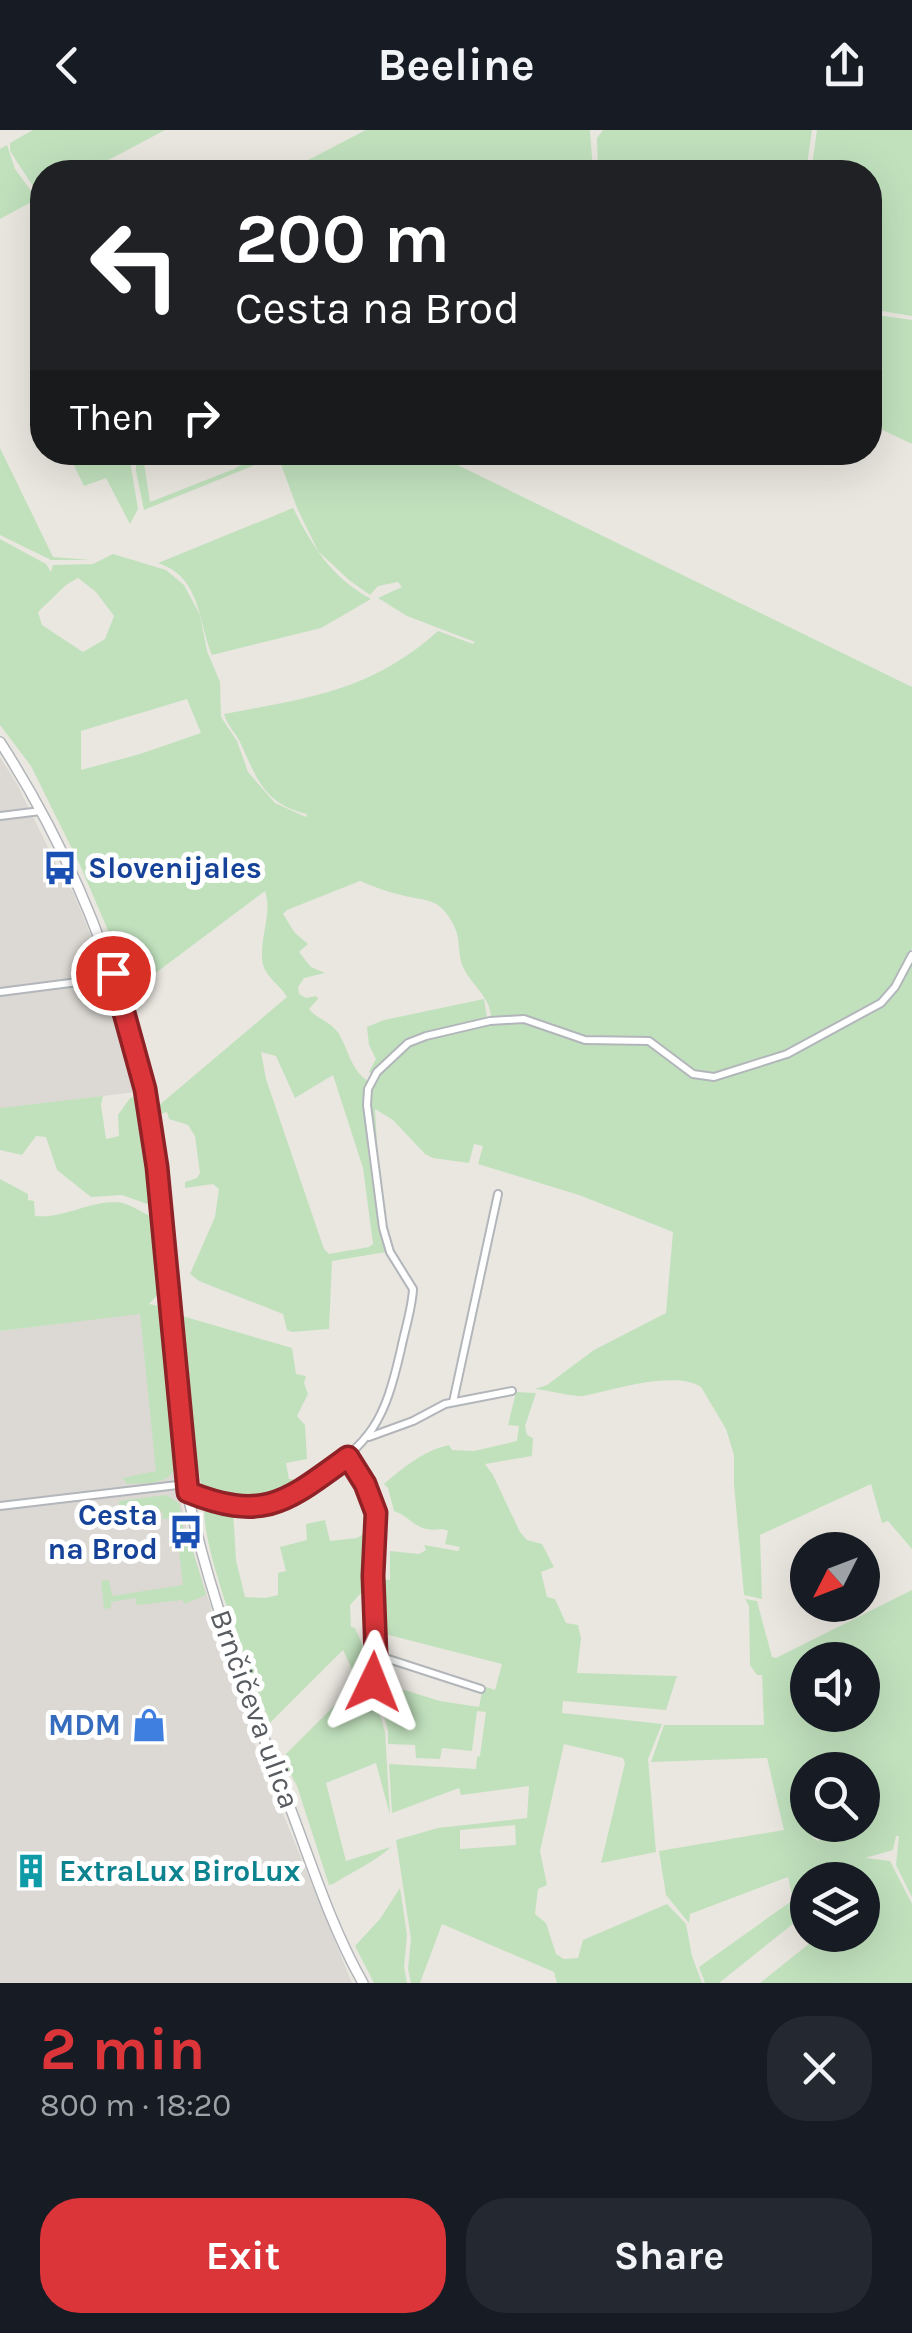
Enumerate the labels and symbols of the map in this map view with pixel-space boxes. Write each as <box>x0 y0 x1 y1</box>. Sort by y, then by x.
bus stop icon: Slovenijales <box>41 849 79 887</box>
place label: Slovenijales <box>88 850 262 886</box>
pin <box>71 931 156 1016</box>
place label: Cesta na Brod <box>48 1497 158 1567</box>
bus stop icon: Cesta na Brod <box>167 1513 205 1551</box>
north arrow <box>790 1532 880 1622</box>
street label: Brnčičeva ulica <box>202 1605 308 1813</box>
position arrow <box>321 1630 425 1734</box>
shop icon: MDM <box>130 1706 168 1744</box>
place label: MDM <box>48 1707 121 1743</box>
building icon: ExtraLux BiroLux <box>12 1852 50 1890</box>
place label: ExtraLux BiroLux <box>59 1853 301 1889</box>

